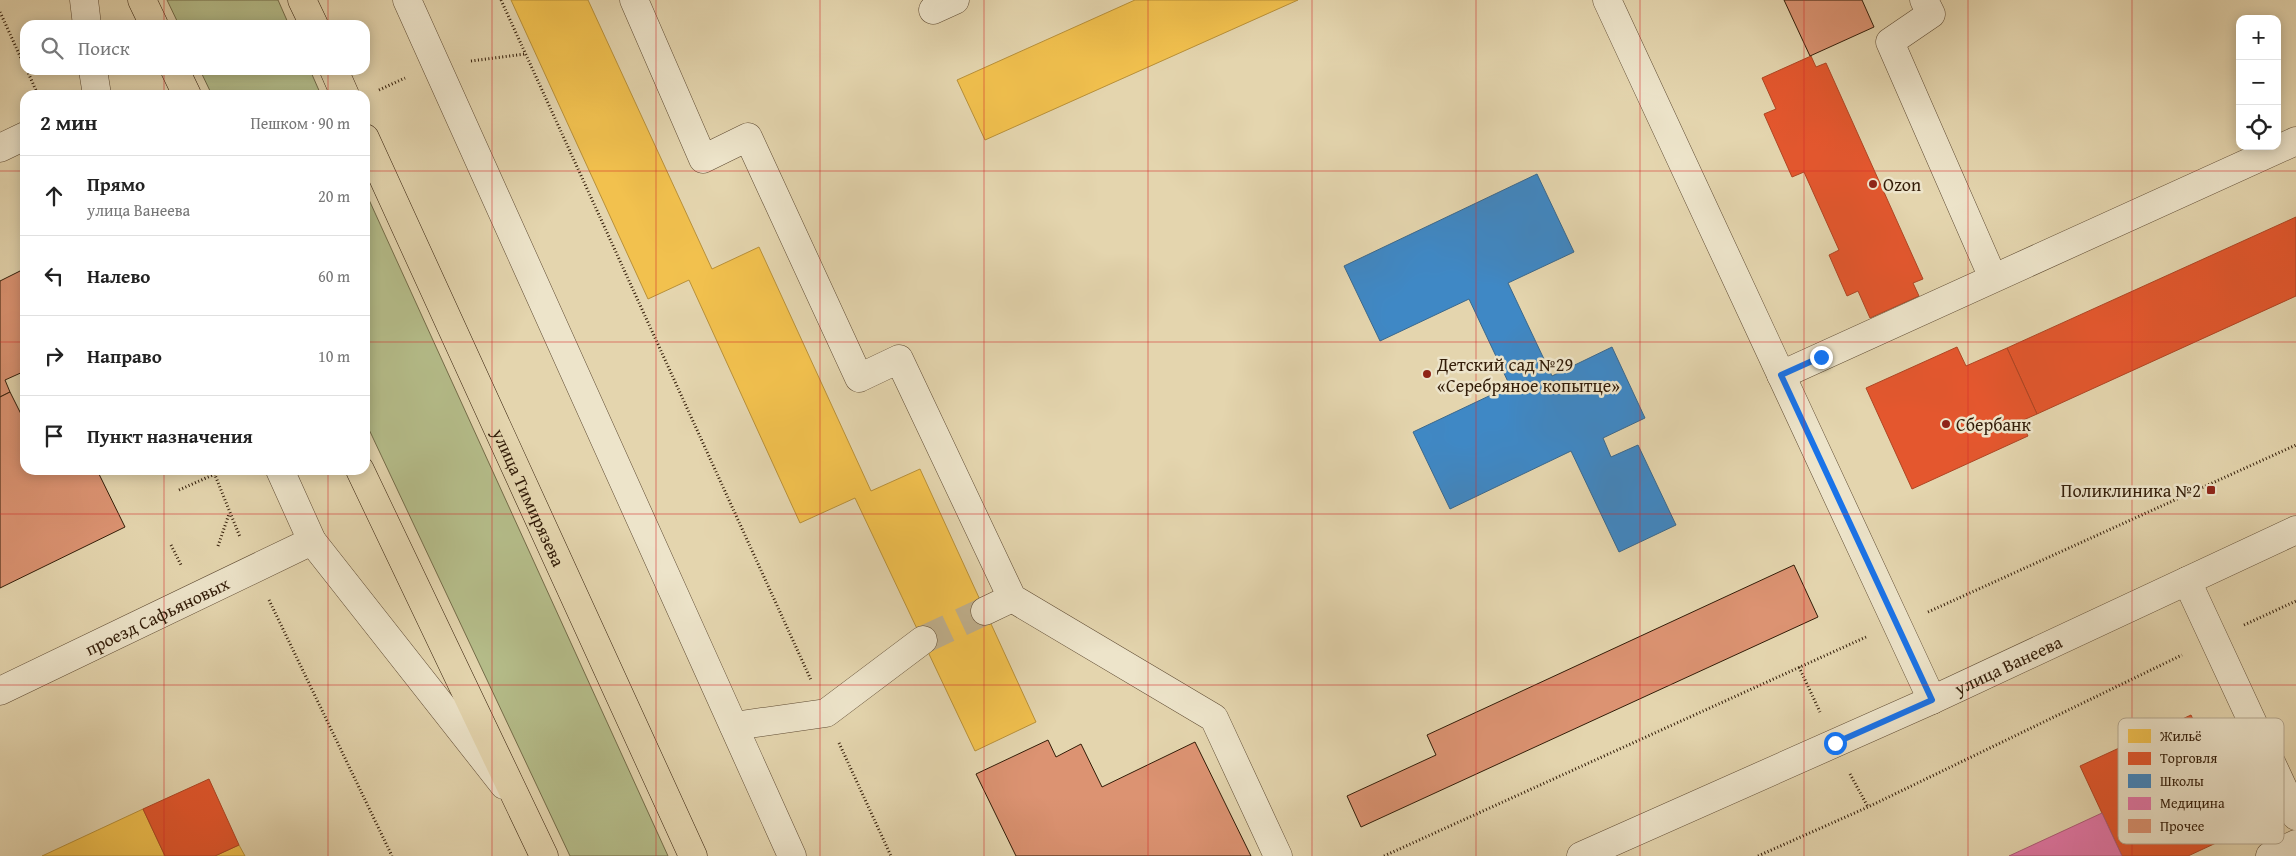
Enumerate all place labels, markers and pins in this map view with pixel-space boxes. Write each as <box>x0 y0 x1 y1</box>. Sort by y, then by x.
place label: Ozon <box>1883 171 1921 198</box>
marker: Ozon <box>1867 178 1879 190</box>
place label: Детский сад №29 «Серебряное копытце» <box>1436 351 1620 399</box>
marker: Детский сад №29 «Серебряное копытце» <box>1421 368 1433 380</box>
place label: Сбербанк <box>1956 411 2031 438</box>
marker: Сбербанк <box>1940 418 1952 430</box>
place label: Поликлиника №2 <box>2061 477 2201 504</box>
marker: Поликлиника №2 <box>2205 484 2217 496</box>

